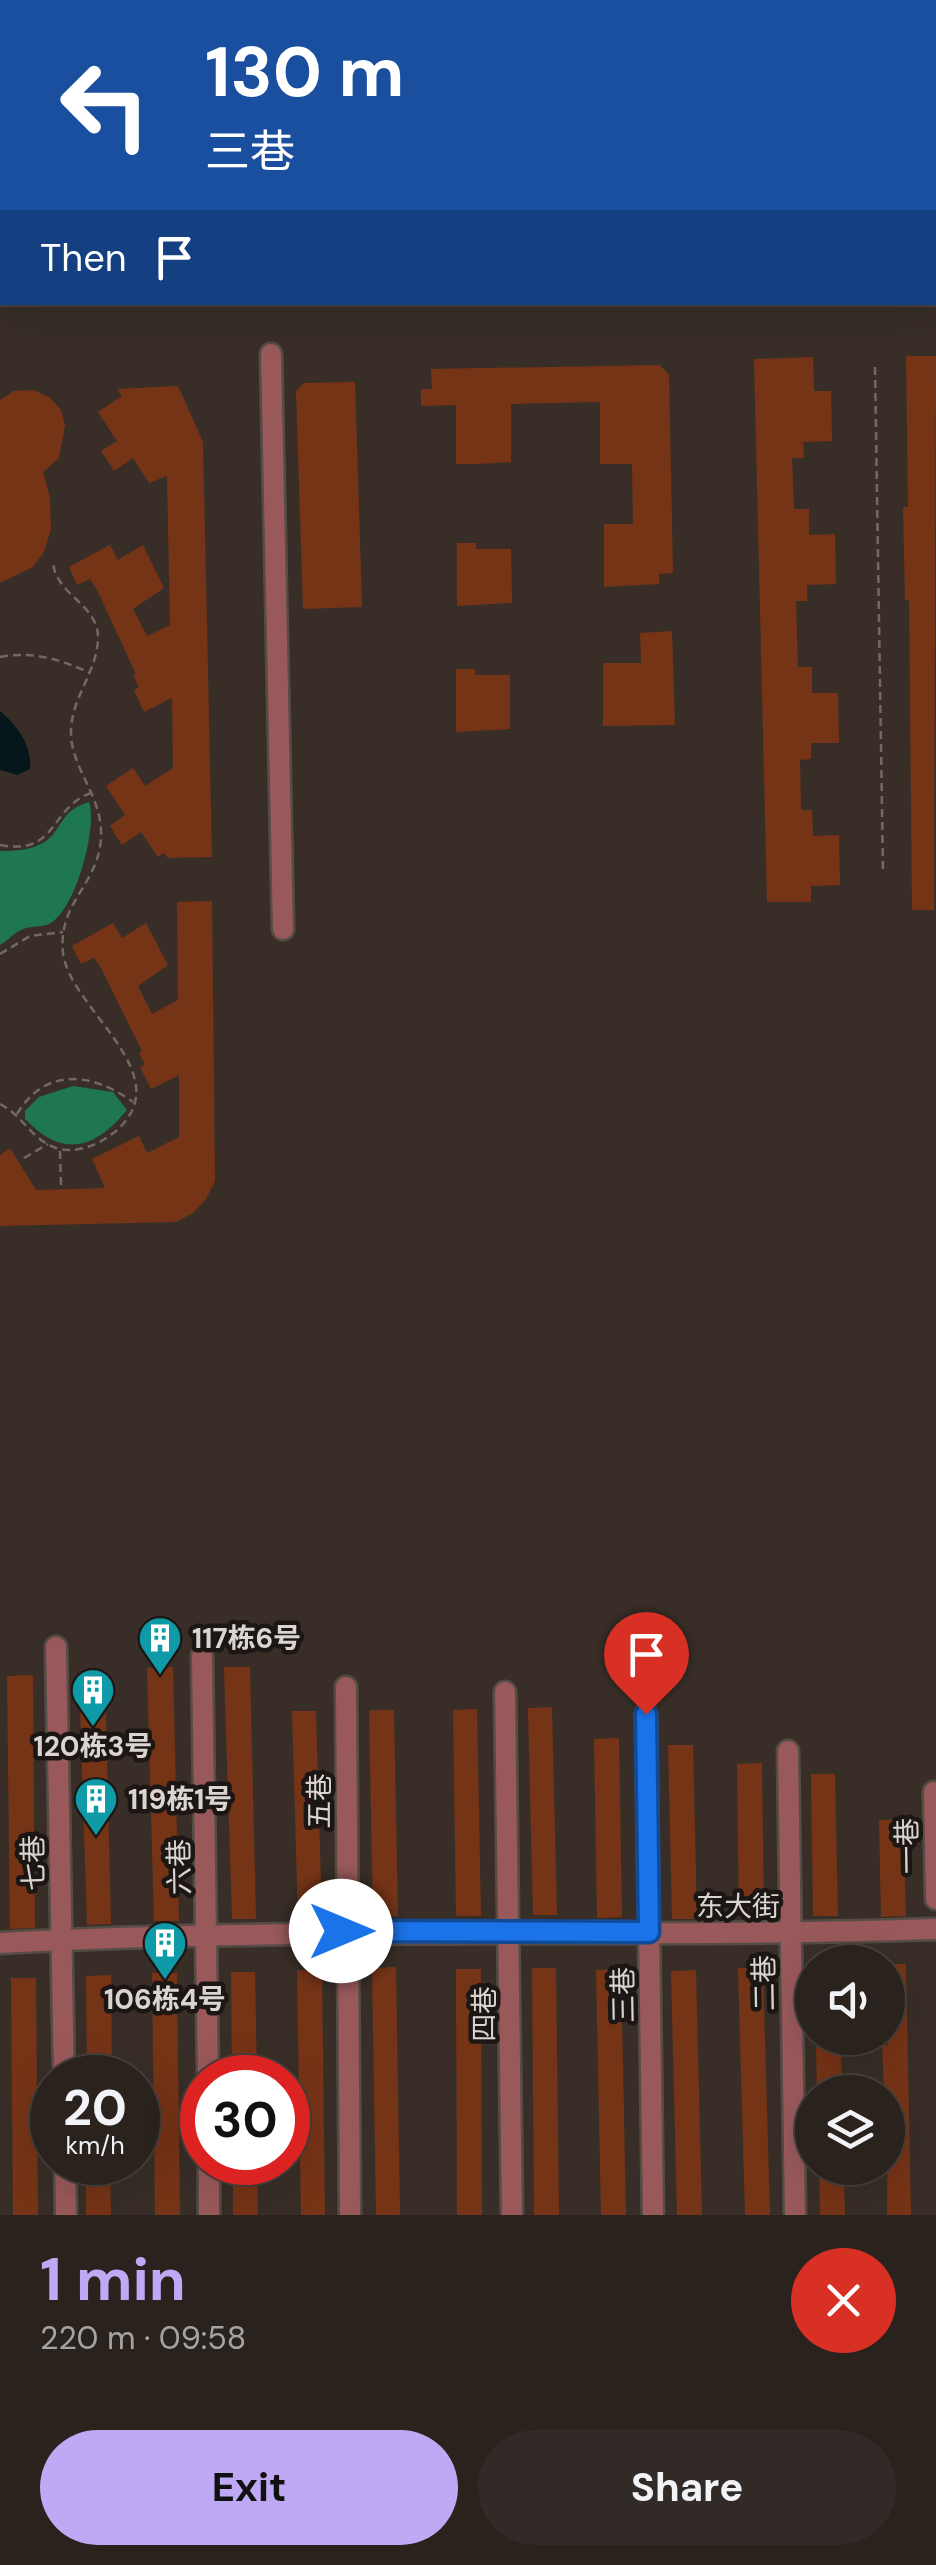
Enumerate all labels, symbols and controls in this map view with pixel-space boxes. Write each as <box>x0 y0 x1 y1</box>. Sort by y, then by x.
text: 130 m <box>205 27 404 118</box>
icon: left <box>40 40 170 170</box>
text: 三巷 <box>205 122 295 181</box>
icon: arrive <box>147 230 202 285</box>
text: Then <box>40 233 127 283</box>
pin <box>604 1612 689 1715</box>
building icon: 117栋6号 <box>137 1615 183 1676</box>
place label: 117栋6号 <box>192 1620 301 1657</box>
icon: arrive <box>619 1627 674 1682</box>
building icon: 120栋3号 <box>70 1667 116 1728</box>
place label: 120栋3号 <box>34 1728 152 1765</box>
street label: 五巷 <box>301 1773 338 1829</box>
building icon: 119栋1号 <box>73 1776 119 1837</box>
place label: 119栋1号 <box>128 1781 232 1818</box>
street label: 一巷 <box>889 1818 926 1874</box>
street label: 七巷 <box>15 1835 52 1891</box>
street label: 六巷 <box>161 1839 198 1895</box>
position arrow <box>289 1879 393 1983</box>
street label: 东大街 <box>696 1888 780 1925</box>
building icon: 106栋4号 <box>142 1920 188 1981</box>
map controls <box>795 1945 905 2185</box>
button: sound <box>795 1945 905 2055</box>
street label: 二巷 <box>746 1955 783 2011</box>
street label: 三巷 <box>605 1967 642 2023</box>
place label: 106栋4号 <box>104 1981 226 2018</box>
street label: 四巷 <box>466 1986 503 2042</box>
speed limit sign: 30 <box>180 2055 310 2185</box>
text: 20 <box>63 2075 127 2141</box>
button: layers <box>795 2075 905 2185</box>
text: km/h <box>65 2129 125 2162</box>
text: 1 min <box>40 2240 186 2319</box>
button: close <box>791 2248 896 2353</box>
text: 220 m · 09:58 <box>40 2317 246 2359</box>
button: Exit <box>40 2430 458 2545</box>
button: Share <box>478 2430 896 2545</box>

